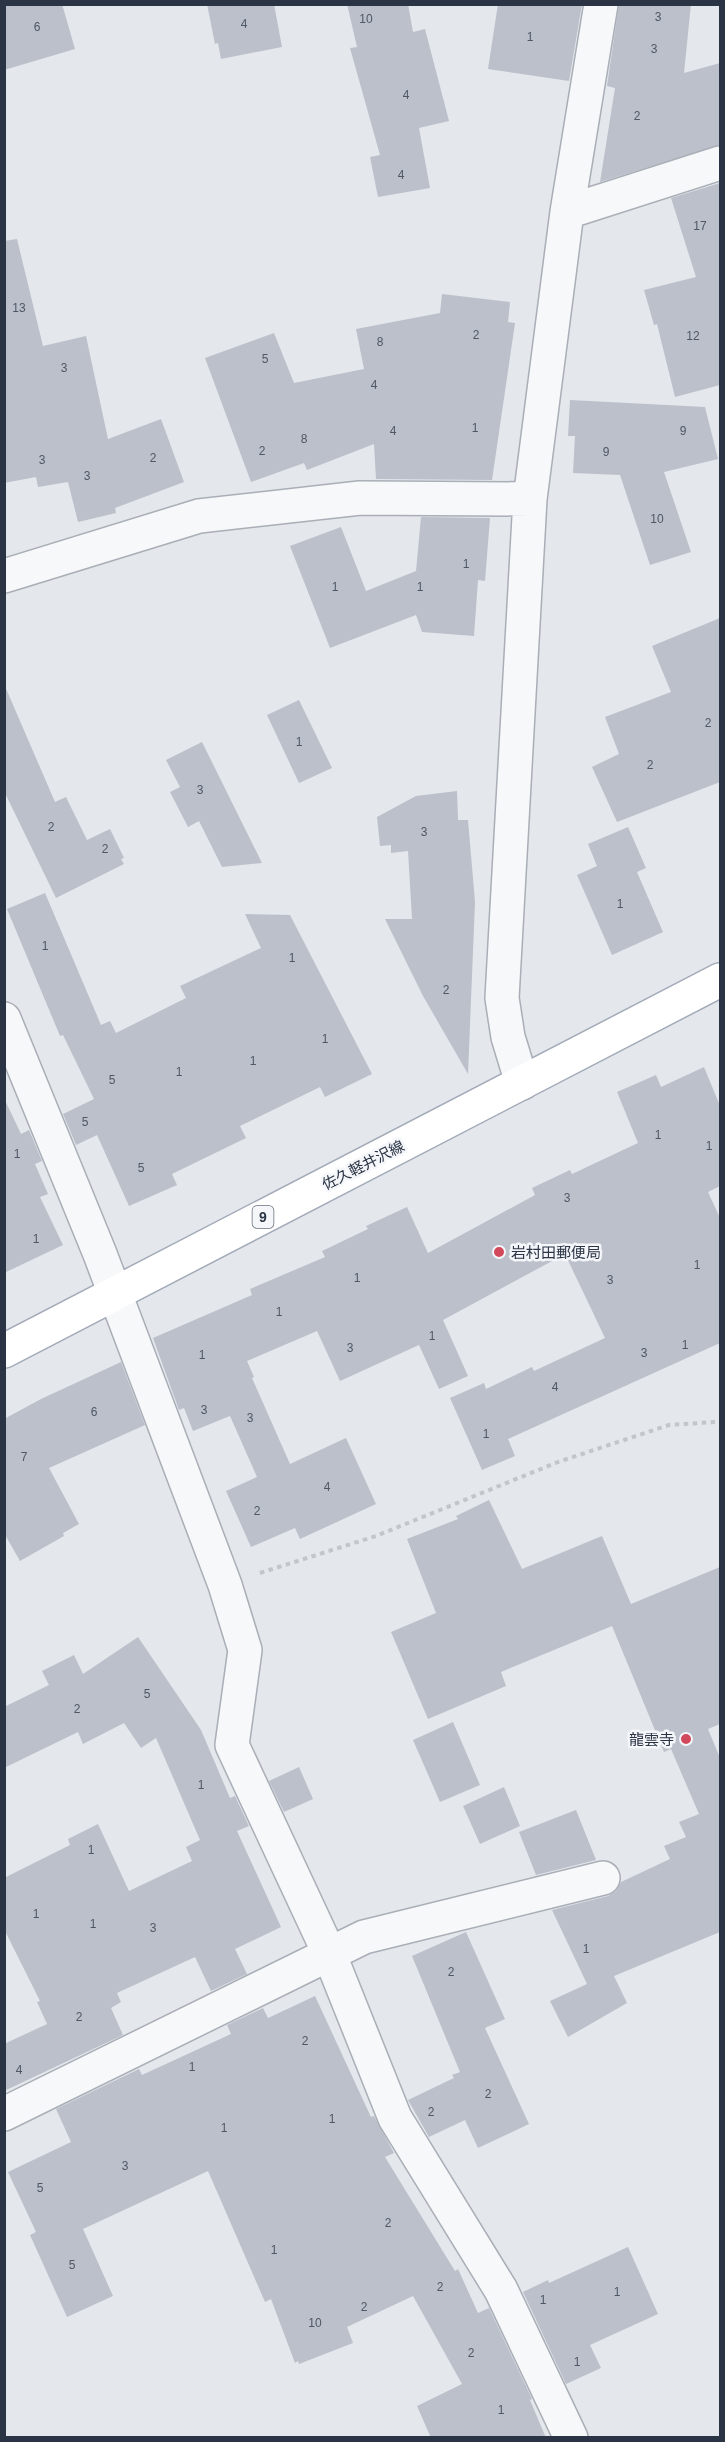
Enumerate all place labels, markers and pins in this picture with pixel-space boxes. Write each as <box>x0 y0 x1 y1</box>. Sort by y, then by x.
place label: 岩村田郵便局 <box>511 1244 601 1261</box>
marker: 岩村田郵便局 <box>492 1245 506 1259</box>
place label: 龍雲寺 <box>629 1731 674 1748</box>
marker: 龍雲寺 <box>679 1732 693 1746</box>

